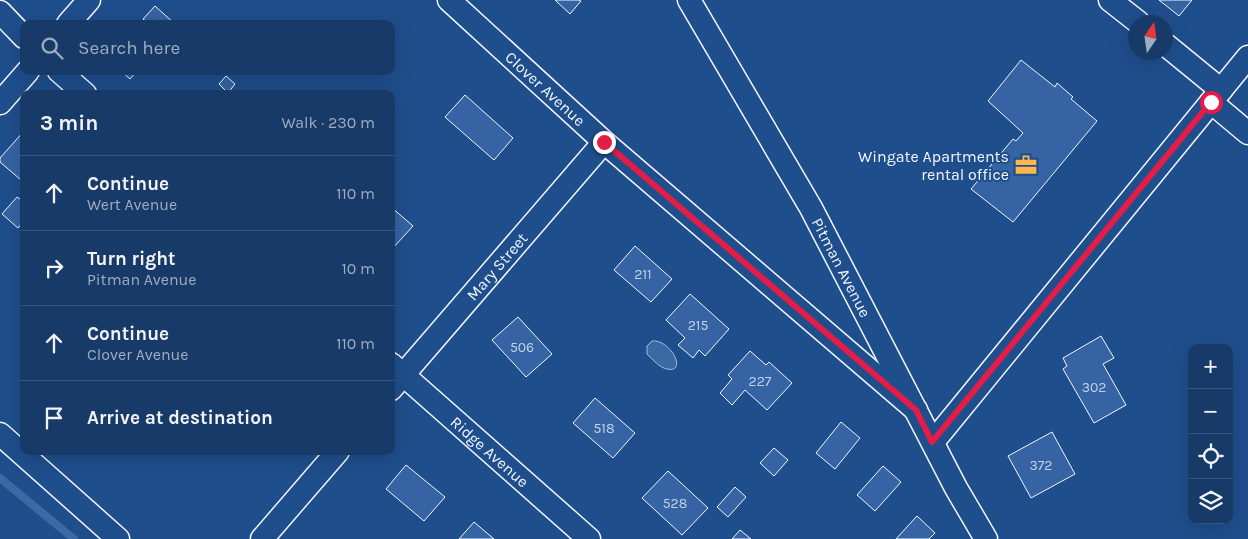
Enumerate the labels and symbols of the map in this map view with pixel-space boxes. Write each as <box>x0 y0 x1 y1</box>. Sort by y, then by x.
north arrow <box>1128 15 1173 60</box>
street label: Clover Avenue <box>501 48 589 130</box>
route start <box>1200 91 1223 114</box>
route end <box>593 131 616 154</box>
place label: Wingate Apartments rental office <box>858 147 1009 184</box>
office icon: Wingate Apartments rental office <box>1013 152 1039 178</box>
street label: Pitman Avenue <box>808 215 875 321</box>
street label: Mary Street <box>463 229 532 304</box>
house number: 211 <box>634 266 652 283</box>
house number: 215 <box>688 317 708 334</box>
house number: 506 <box>510 339 534 356</box>
house number: 227 <box>749 373 772 390</box>
house number: 302 <box>1082 379 1106 396</box>
street label: Ridge Avenue <box>447 412 533 491</box>
house number: 518 <box>593 420 615 437</box>
house number: 372 <box>1030 457 1052 474</box>
house number: 528 <box>663 495 687 512</box>

